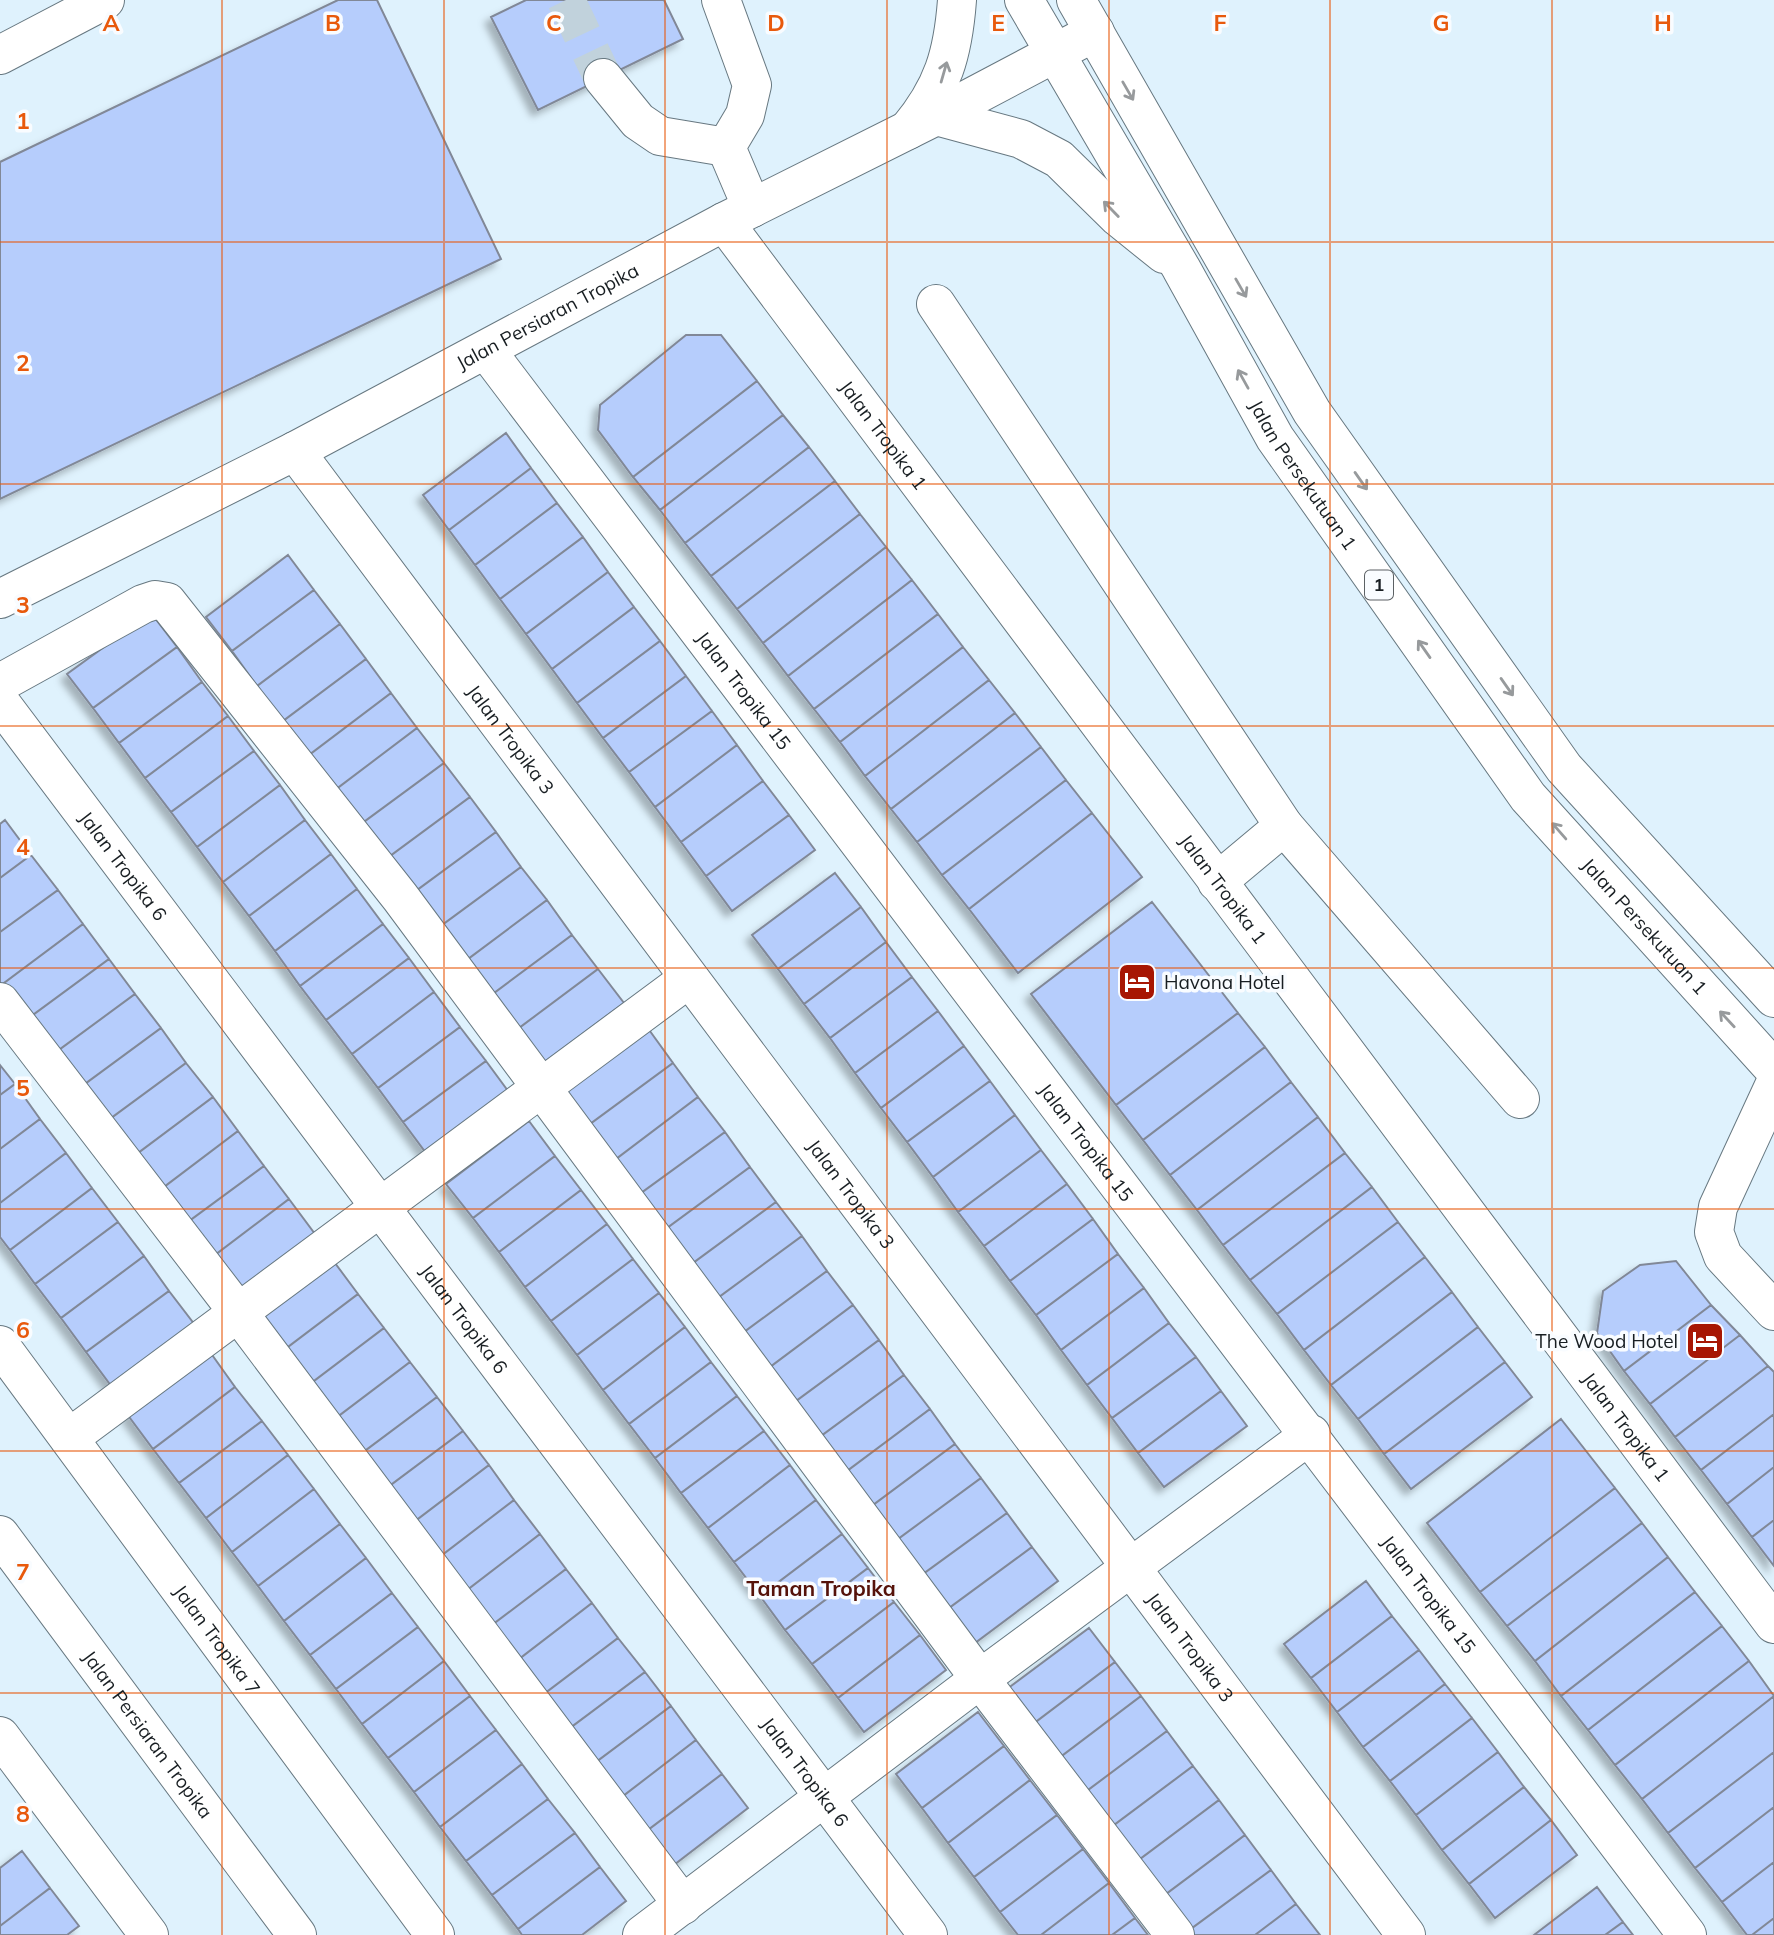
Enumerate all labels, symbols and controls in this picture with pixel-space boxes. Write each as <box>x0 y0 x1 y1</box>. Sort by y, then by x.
text: A <box>102 8 120 37</box>
text: B <box>325 8 341 37</box>
text: C <box>546 8 562 37</box>
text: D <box>767 8 785 37</box>
text: E <box>991 8 1005 37</box>
text: F <box>1213 8 1227 37</box>
text: G <box>1432 8 1450 37</box>
text: H <box>1654 8 1672 37</box>
one-way arrow <box>938 62 951 84</box>
one-way arrow <box>1121 80 1135 100</box>
text: 1 <box>16 106 30 135</box>
one-way arrow <box>1102 201 1119 218</box>
street label: Jalan Persiaran Tropika <box>452 258 643 375</box>
one-way arrow <box>1234 278 1248 298</box>
text: 2 <box>16 348 30 377</box>
one-way arrow <box>1236 369 1249 390</box>
street label: Jalan Tropika 1 <box>835 375 932 494</box>
street label: Jalan Persekutuan 1 <box>1244 396 1362 555</box>
one-way arrow <box>1354 471 1368 490</box>
road number: 1 <box>1365 570 1393 600</box>
text: 3 <box>16 590 30 619</box>
street label: Jalan Tropika 15 <box>691 626 796 754</box>
one-way arrow <box>1417 640 1431 659</box>
one-way arrow <box>1500 677 1514 696</box>
street label: Jalan Tropika 3 <box>462 680 560 799</box>
street label: Jalan Tropika 6 <box>74 806 172 925</box>
one-way arrow <box>1551 823 1567 841</box>
street label: Jalan Tropika 1 <box>1175 829 1272 948</box>
text: 4 <box>16 832 30 861</box>
street label: Jalan Persekutuan 1 <box>1577 853 1713 999</box>
hotel icon: Havona Hotel <box>1116 961 1158 1003</box>
place label: Havona Hotel <box>1164 970 1285 994</box>
one-way arrow <box>1719 1011 1736 1028</box>
text: 5 <box>16 1073 30 1102</box>
street label: Jalan Tropika 15 <box>1034 1078 1139 1206</box>
street label: Jalan Tropika 3 <box>802 1134 900 1253</box>
street label: Jalan Tropika 6 <box>415 1259 513 1378</box>
text: 6 <box>16 1315 30 1344</box>
hotel icon: The Wood Hotel <box>1684 1320 1726 1362</box>
place label: The Wood Hotel <box>1535 1329 1678 1353</box>
street label: Jalan Tropika 1 <box>1577 1367 1675 1486</box>
street label: Jalan Tropika 15 <box>1376 1530 1481 1658</box>
text: 7 <box>16 1557 30 1586</box>
district label: Taman Tropika <box>746 1575 896 1601</box>
street label: Jalan Tropika 7 <box>169 1580 266 1699</box>
street label: Jalan Tropika 3 <box>1142 1587 1239 1707</box>
street label: Jalan Persiaran Tropika <box>78 1645 218 1823</box>
street label: Jalan Tropika 6 <box>756 1712 854 1831</box>
text: 8 <box>16 1799 30 1828</box>

